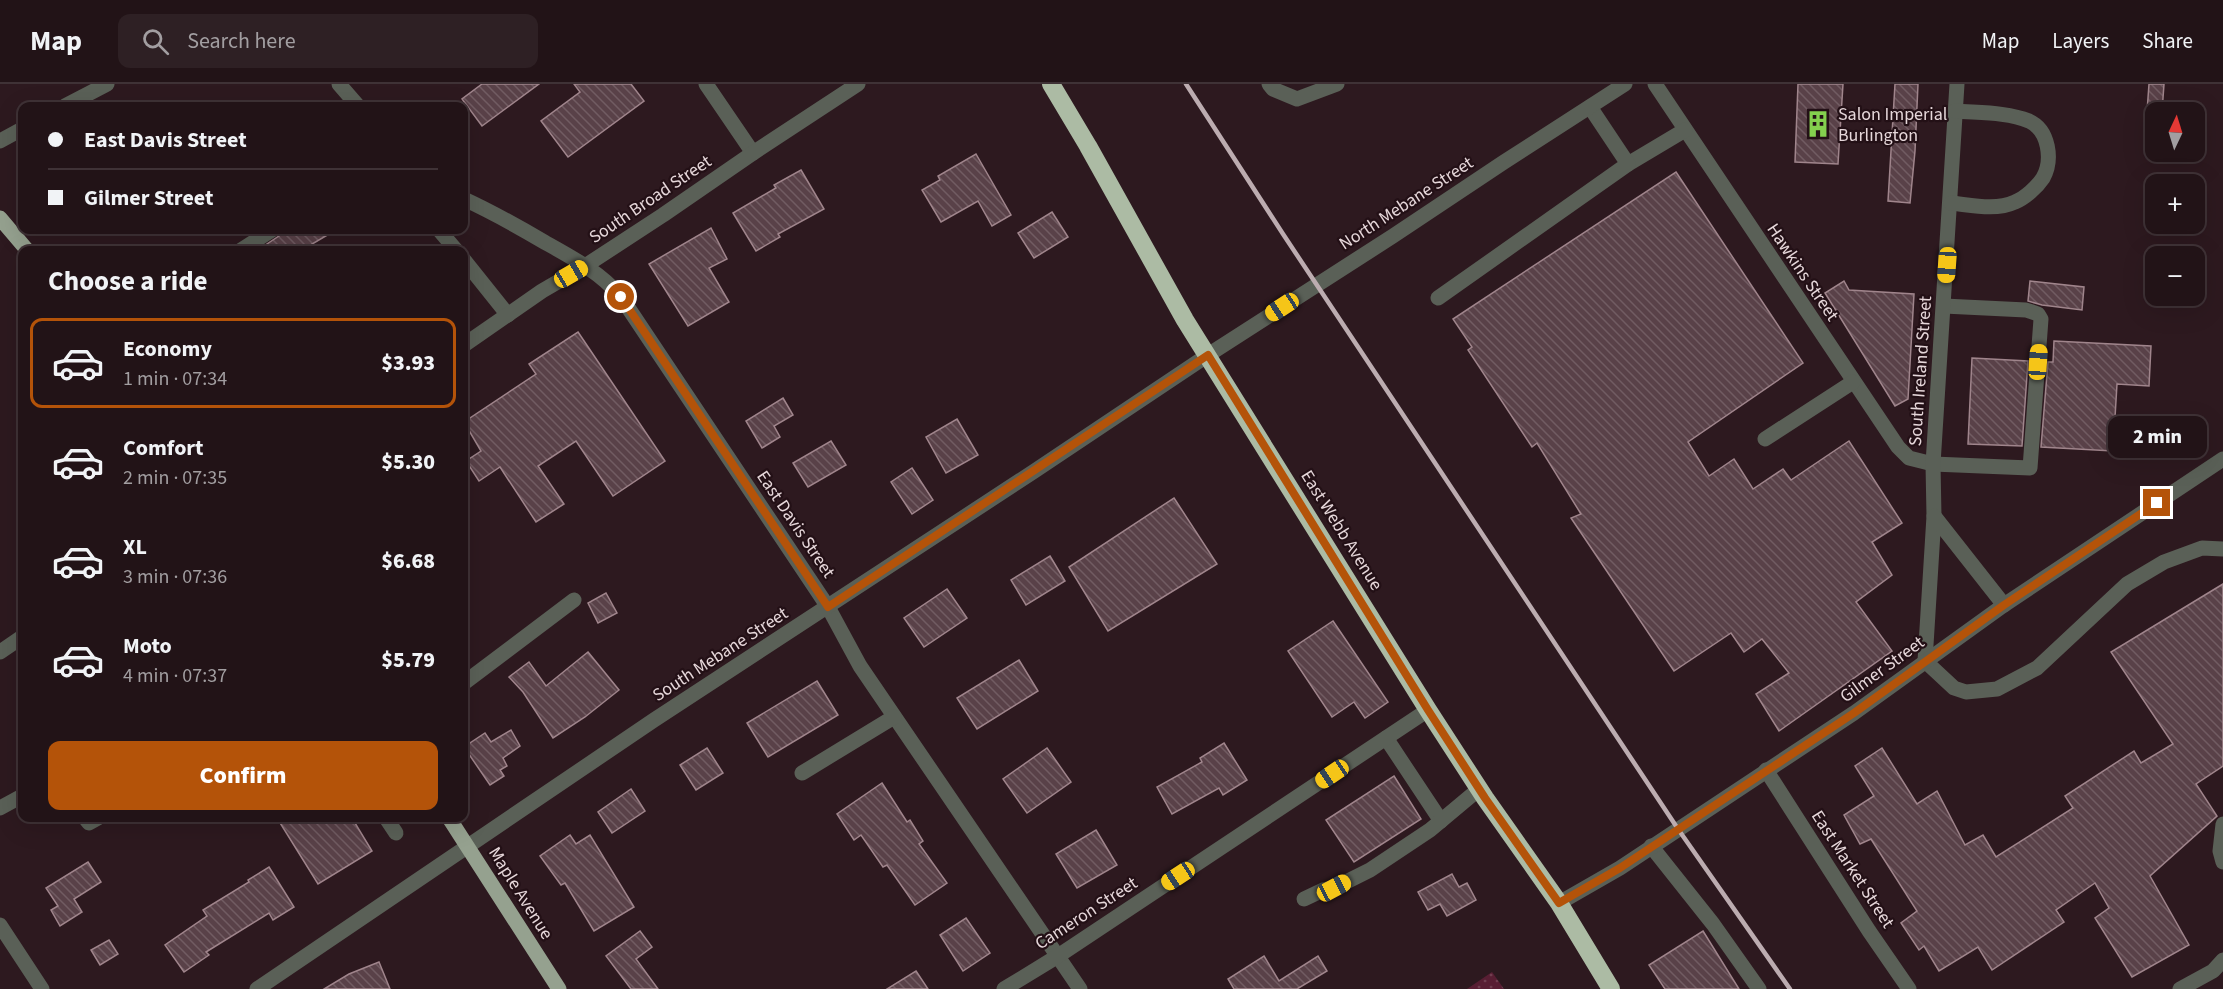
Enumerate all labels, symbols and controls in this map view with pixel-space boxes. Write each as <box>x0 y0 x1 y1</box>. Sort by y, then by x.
search box <box>118 14 538 68</box>
text: Map <box>30 21 82 61</box>
icon: search <box>139 25 172 58</box>
text: Search here <box>187 25 296 57</box>
text: Map <box>1982 26 2019 56</box>
text: Layers <box>2052 26 2109 56</box>
text: Share <box>2142 26 2193 56</box>
place label: Salon Imperial Burlington <box>1838 102 1947 148</box>
north arrow <box>2145 102 2205 162</box>
map controls <box>2145 102 2205 306</box>
building icon: Salon Imperial Burlington <box>1803 109 1833 139</box>
text: East Davis Street <box>84 124 247 156</box>
street label: South Broad Street <box>584 149 716 250</box>
street label: North Mebane Street <box>1334 151 1478 256</box>
button: + <box>2145 174 2205 234</box>
text: Gilmer Street <box>84 182 213 214</box>
street label: Hawkins Street <box>1761 218 1845 326</box>
car <box>1937 246 1957 284</box>
button: − <box>2145 246 2205 306</box>
car <box>551 257 591 291</box>
text: Choose a ride <box>48 262 208 301</box>
route start <box>607 283 634 310</box>
car <box>1262 290 1302 324</box>
street label: South Ireland Street <box>1903 295 1938 447</box>
text: Economy <box>123 333 212 365</box>
icon: car <box>51 336 105 390</box>
car <box>2028 343 2048 381</box>
text: $3.93 <box>381 347 435 379</box>
text: 1 min · 07:34 <box>123 365 227 393</box>
callout: 2 min <box>2108 416 2206 458</box>
text: 2 min <box>2133 423 2182 451</box>
text: Comfort <box>123 432 204 464</box>
icon: car <box>51 435 105 489</box>
text: $5.30 <box>381 446 435 478</box>
text: 2 min · 07:35 <box>123 464 227 492</box>
street label: East Webb Avenue <box>1295 465 1389 595</box>
street label: East Davis Street <box>750 466 841 583</box>
route end <box>2143 489 2170 516</box>
text: XL <box>123 531 147 563</box>
icon: car <box>51 534 105 588</box>
text: $6.68 <box>381 545 435 577</box>
text: 3 min · 07:36 <box>123 563 227 591</box>
street label: South Mebane Street <box>648 601 793 708</box>
text: Moto <box>123 630 172 662</box>
street label: Gilmer Street <box>1835 630 1930 709</box>
icon: car <box>51 633 105 687</box>
text: $5.79 <box>381 644 435 676</box>
text: 4 min · 07:37 <box>123 662 227 690</box>
button: Confirm <box>48 741 438 810</box>
car <box>1312 756 1352 792</box>
street label: East Market Street <box>1805 805 1900 933</box>
street label: Maple Avenue <box>482 842 559 944</box>
car <box>1158 859 1198 893</box>
street label: Cameron Street <box>1030 871 1142 956</box>
car <box>1314 872 1354 904</box>

